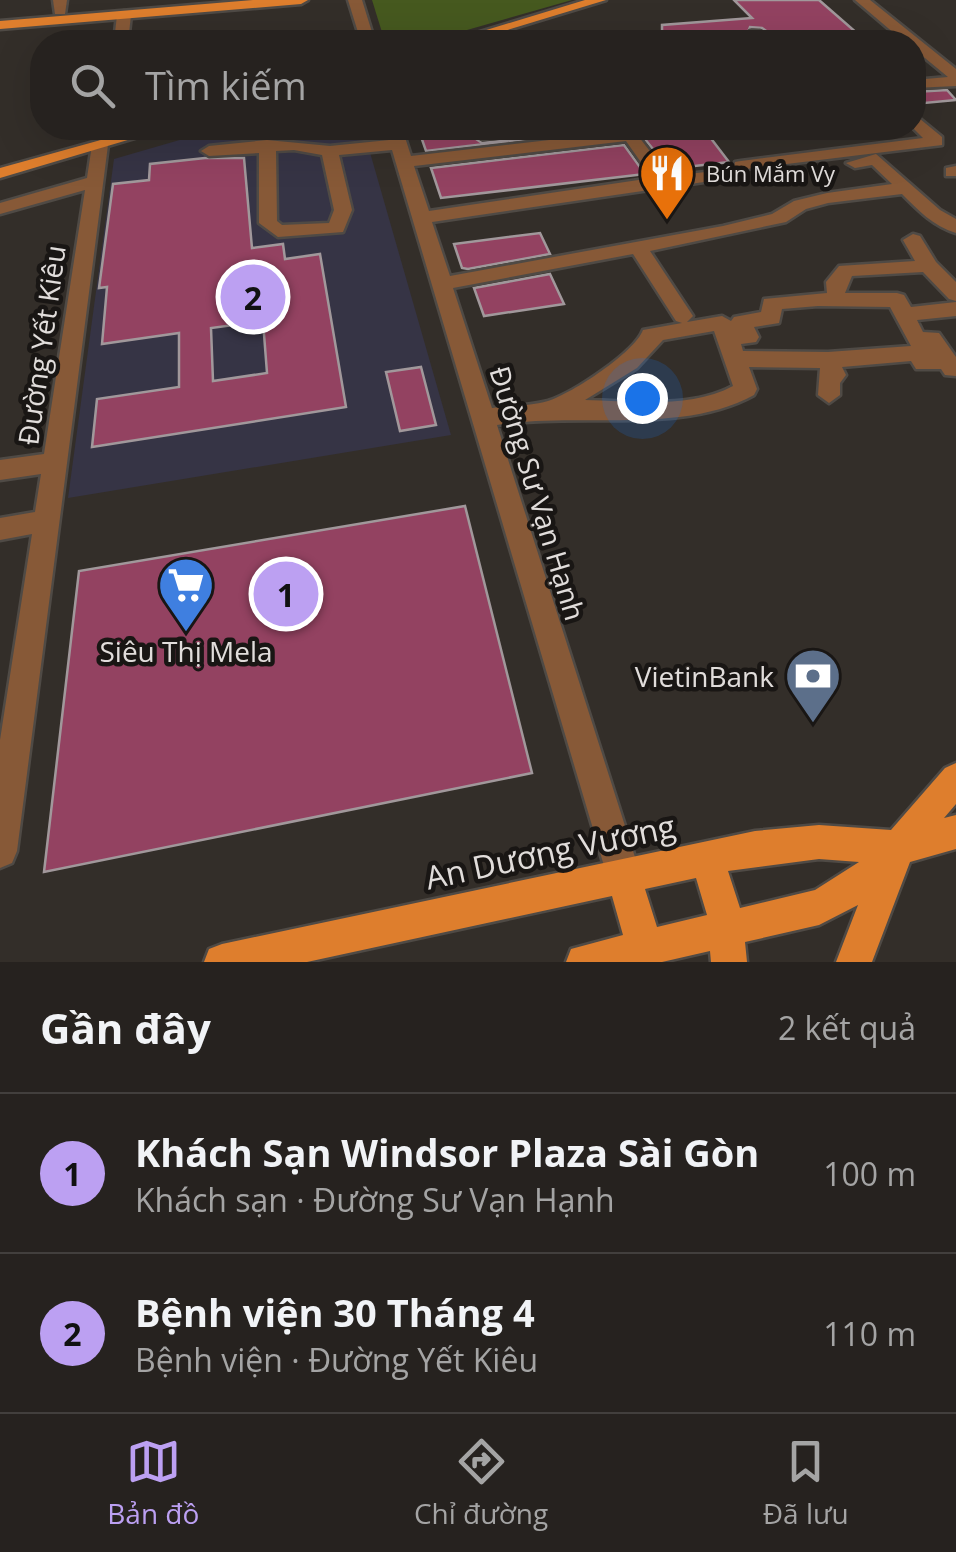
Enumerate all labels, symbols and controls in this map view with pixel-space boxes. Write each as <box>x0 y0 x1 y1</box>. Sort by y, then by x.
search box <box>30 30 926 140</box>
icon: search <box>65 58 120 113</box>
text: Tìm kiếm <box>145 59 307 111</box>
restaurant icon: Bún Mắm Vy <box>637 143 697 222</box>
place label: Bún Mắm Vy <box>706 158 836 188</box>
street label: Đường Yết Kiêu <box>8 243 74 447</box>
pin: 2 <box>220 260 286 334</box>
street label: Đường Sư Vạn Hạnh <box>481 361 595 625</box>
your location <box>617 373 668 424</box>
supermarket icon: Siêu Thị Mela <box>156 555 216 634</box>
pin: 1 <box>254 556 318 632</box>
place label: Siêu Thị Mela <box>99 632 273 670</box>
bank icon: VietinBank <box>783 646 843 725</box>
place label: VietinBank <box>635 657 774 695</box>
street label: An Dương Vương <box>421 804 679 898</box>
text: Gần đây <box>40 999 211 1056</box>
text: 2 kết quả <box>778 1006 916 1049</box>
text: Khách Sạn Windsor Plaza Sài Gòn <box>135 1126 759 1178</box>
text: 1 <box>63 1152 82 1195</box>
text: 100 m <box>823 1152 916 1195</box>
text: Khách sạn · Đường Sư Vạn Hạnh <box>135 1178 615 1221</box>
text: Bệnh viện 30 Tháng 4 <box>135 1286 535 1338</box>
text: 2 <box>63 1312 82 1355</box>
text: 110 m <box>823 1312 916 1355</box>
text: Bệnh viện · Đường Yết Kiêu <box>135 1338 538 1381</box>
tab: Bản đồ <box>107 1434 199 1532</box>
tab: Chỉ đường <box>414 1434 548 1532</box>
tab: Đã lưu <box>763 1434 849 1532</box>

